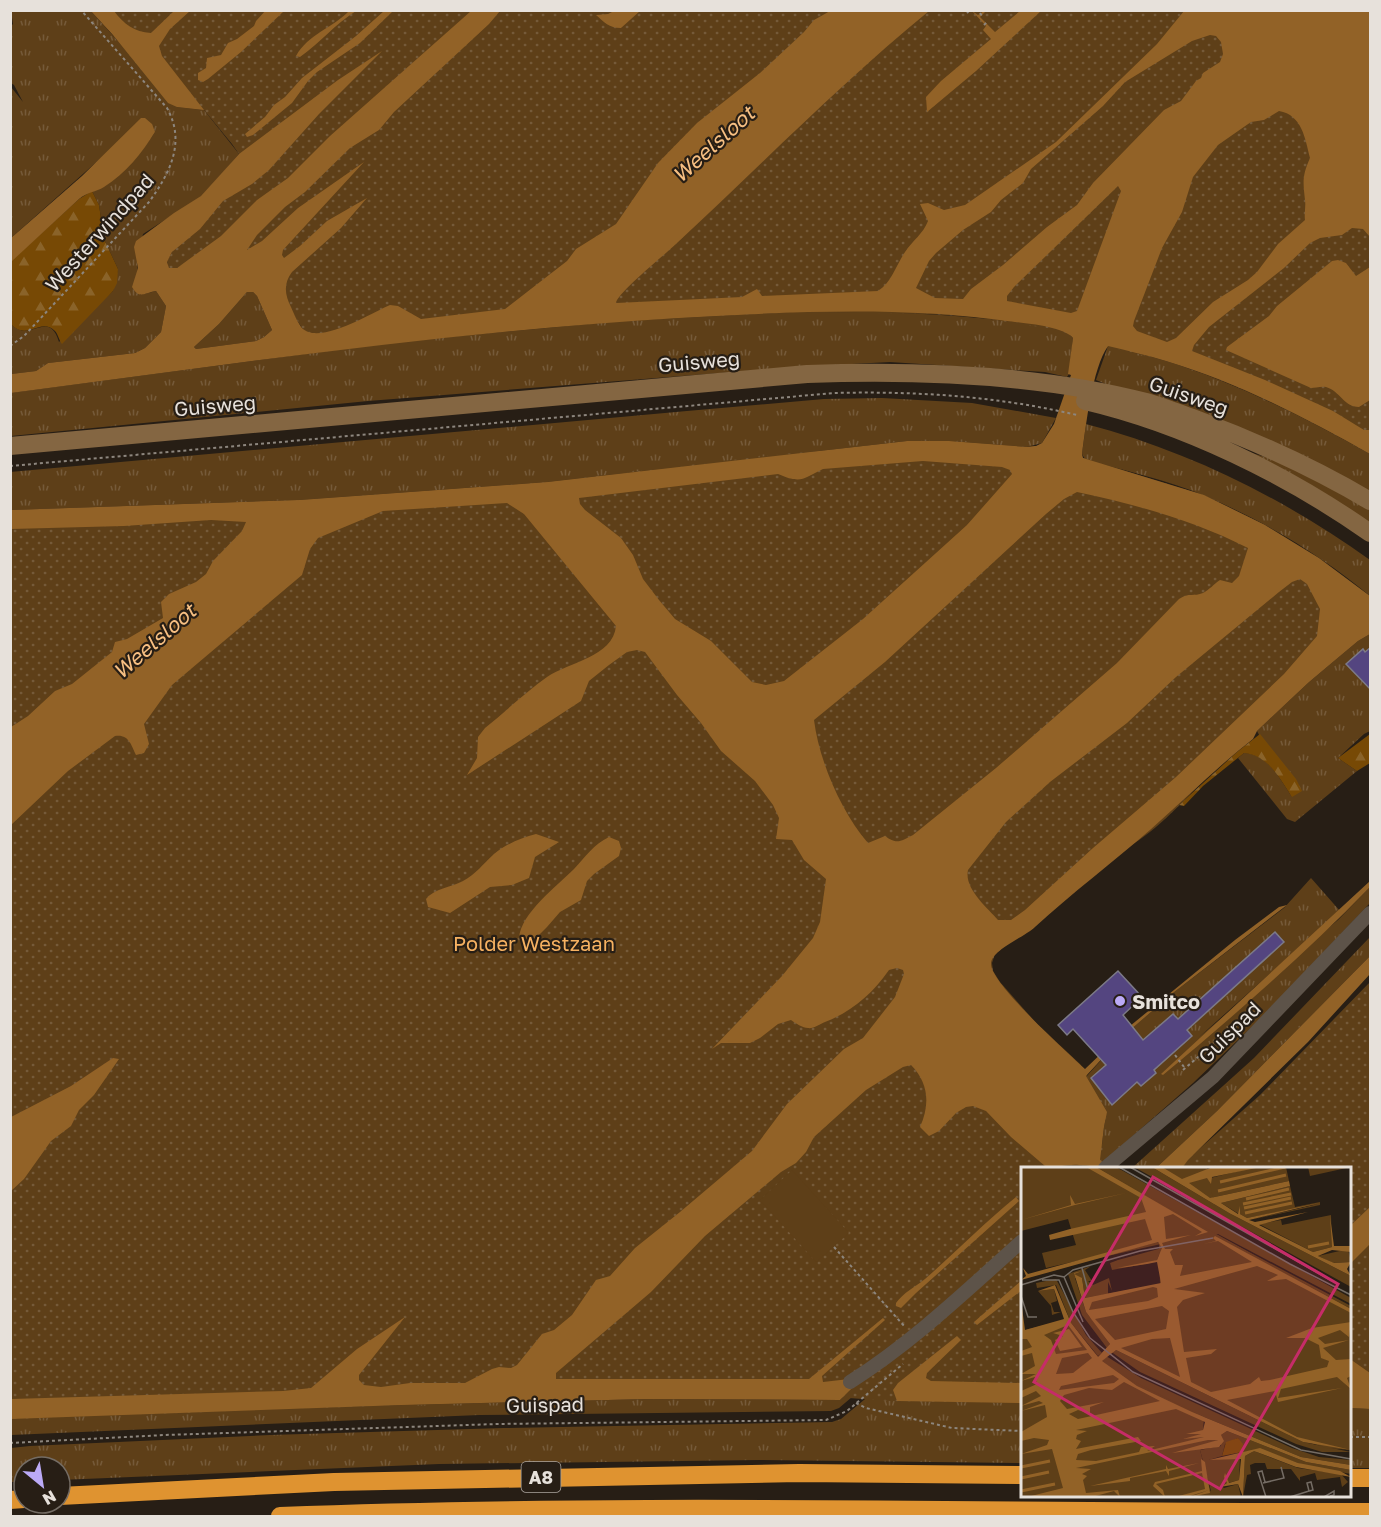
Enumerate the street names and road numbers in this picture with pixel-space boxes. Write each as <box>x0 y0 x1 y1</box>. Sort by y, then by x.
street label: Westerwindpad <box>40 168 158 296</box>
street label: Guisweg <box>657 345 741 377</box>
street label: Guisweg <box>1146 370 1232 420</box>
street label: Guisweg <box>173 389 257 421</box>
street label: Guispad <box>1193 996 1265 1068</box>
street label: Guispad <box>506 1391 584 1417</box>
road number: A8 <box>522 1462 560 1492</box>

